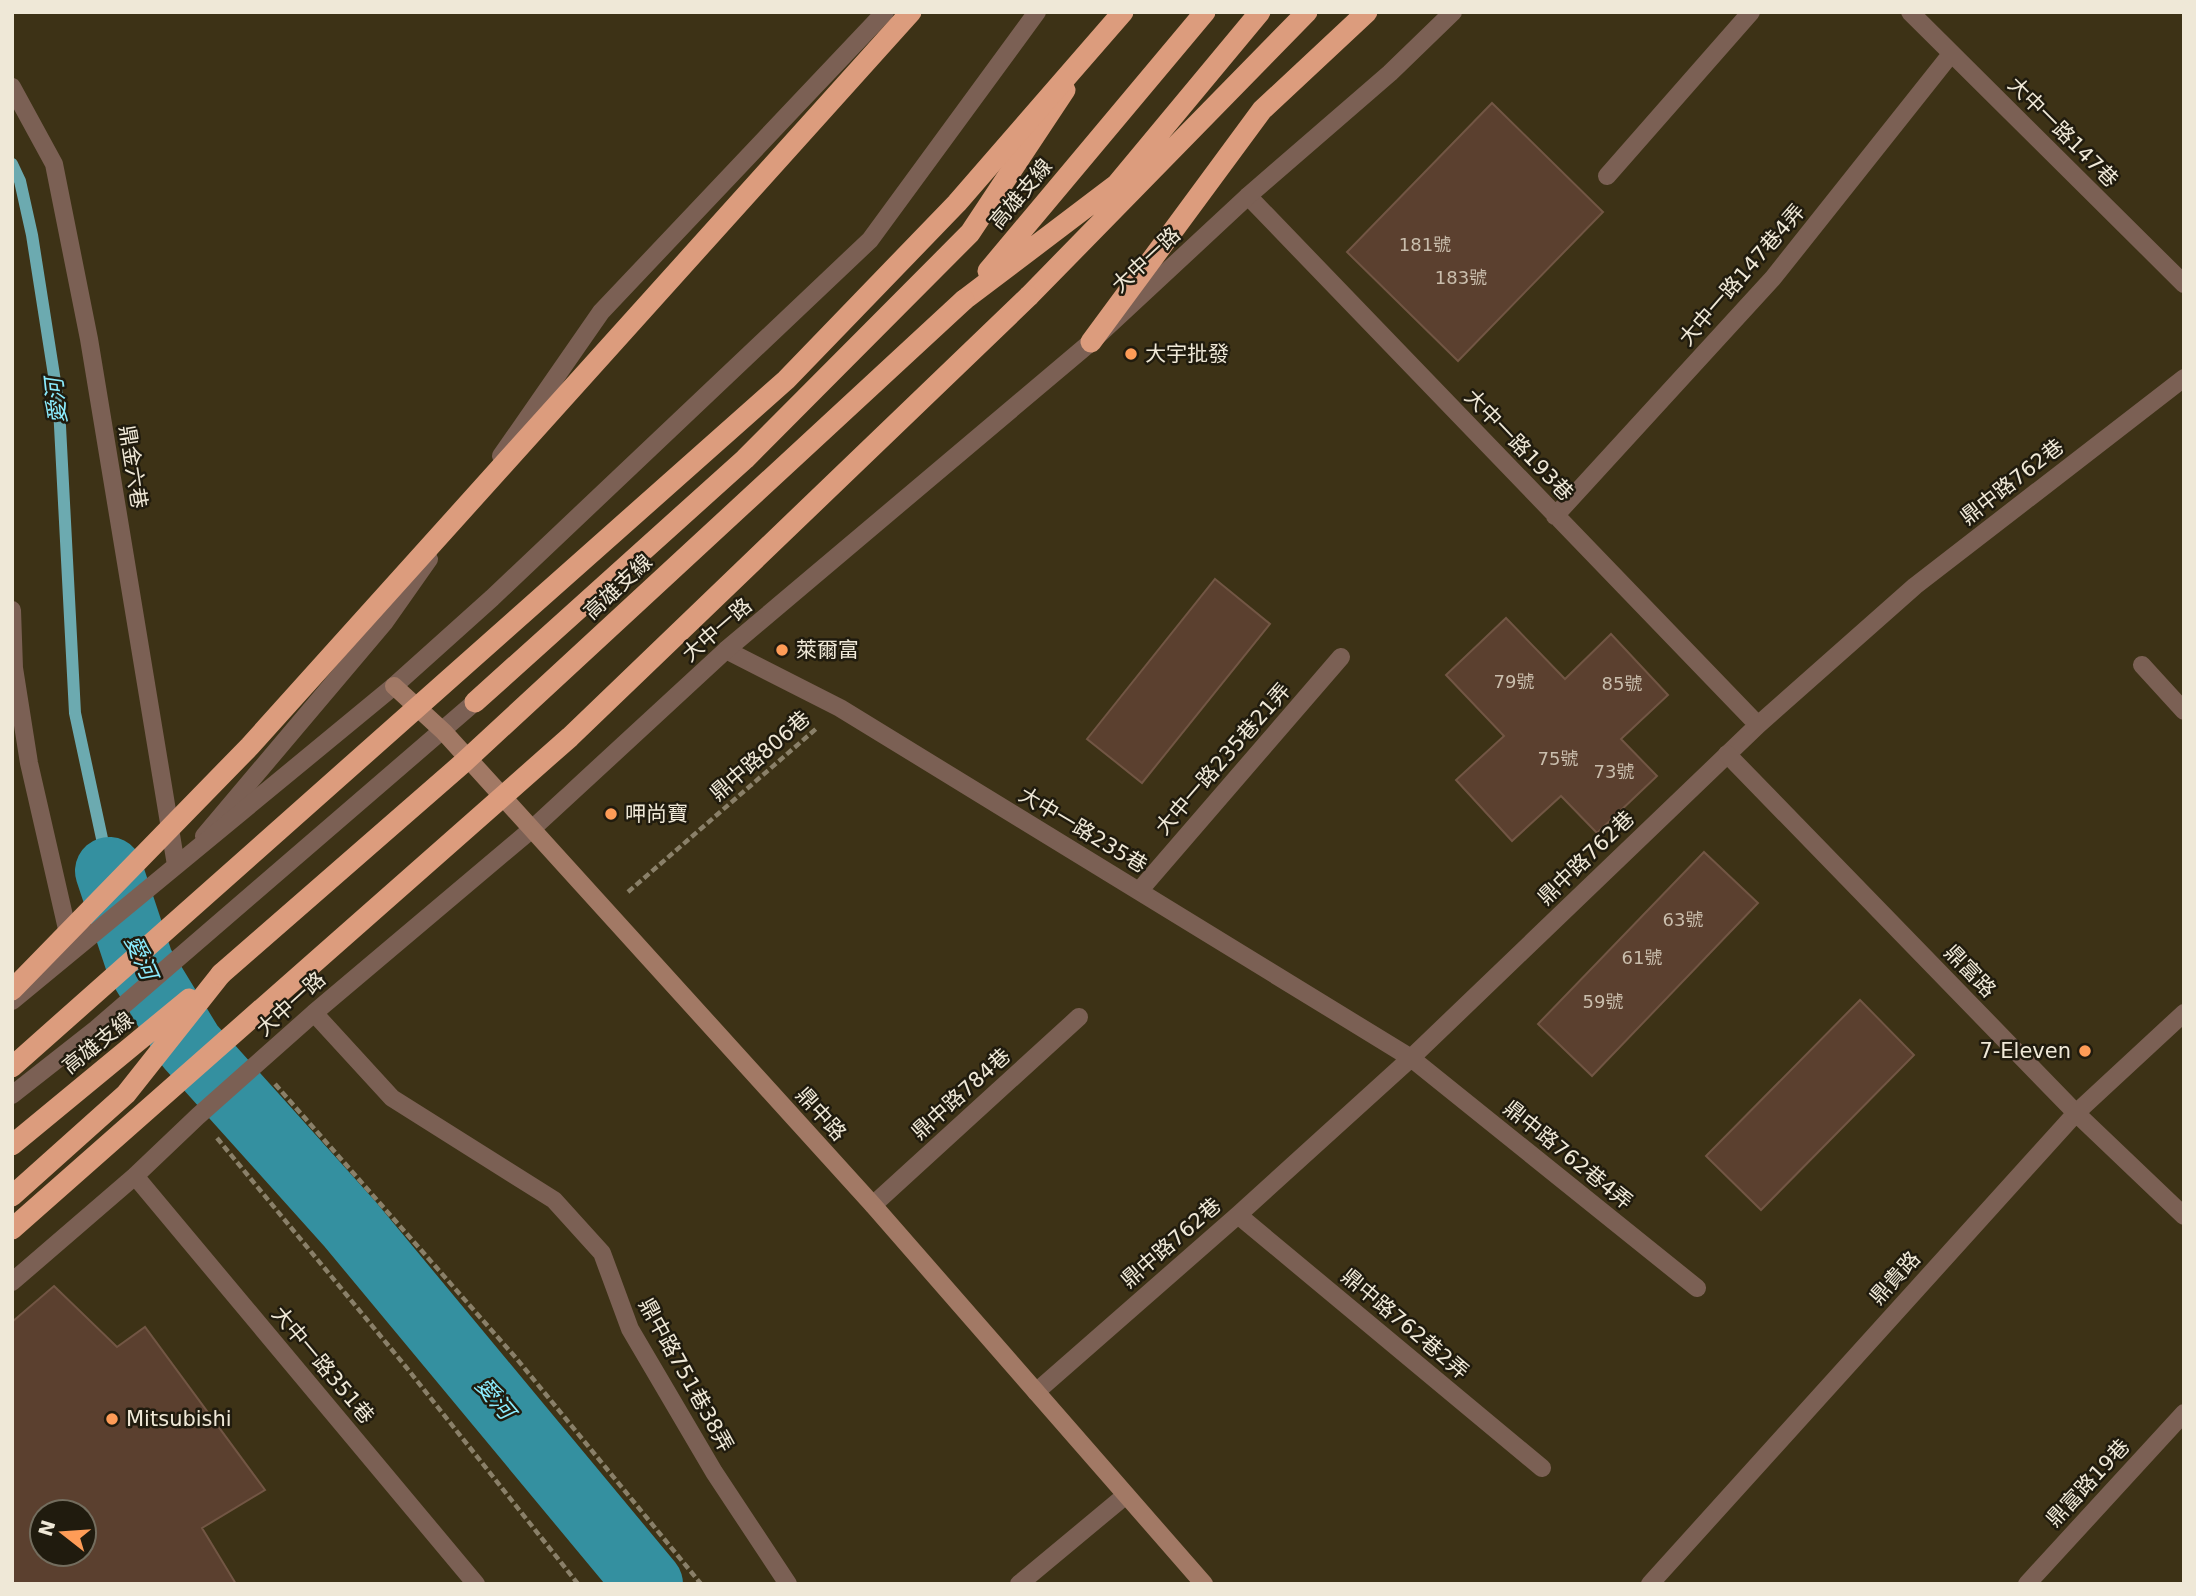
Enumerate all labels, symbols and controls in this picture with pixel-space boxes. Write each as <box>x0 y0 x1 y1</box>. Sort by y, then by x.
street label: 大中一路147巷 <box>2003 72 2123 192</box>
street label: 高雄支線 <box>985 154 1057 234</box>
street label: 大中一路147巷4弄 <box>1674 199 1810 351</box>
street label: 大中一路 <box>1107 223 1185 297</box>
house number: 181號 <box>1399 234 1451 255</box>
house number: 183號 <box>1435 267 1487 288</box>
place label: 大宇批發 <box>1145 342 1229 366</box>
marker: 大宇批發 <box>1123 346 1139 362</box>
water label: 愛河 <box>40 373 71 425</box>
street label: 大中一路193巷 <box>1460 384 1578 506</box>
street label: 鼎金六巷 <box>115 424 151 510</box>
street label: 鼎中路762巷 <box>1956 434 2068 530</box>
street label: 高雄支線 <box>579 550 657 624</box>
street label: 大中一路 <box>677 593 757 667</box>
place label: 萊爾富 <box>796 638 859 662</box>
marker: 萊爾富 <box>774 642 790 658</box>
house number: 79號 <box>1494 671 1534 692</box>
house number: 85號 <box>1602 673 1642 694</box>
street label: 大中一路235巷21弄 <box>1151 678 1295 840</box>
street label: 鼎中路806巷 <box>705 706 815 806</box>
house number: 75號 <box>1538 748 1578 769</box>
house number: 73號 <box>1594 761 1634 782</box>
street label: 大中一路235巷 <box>1015 782 1151 878</box>
place label: 呷尚寶 <box>625 802 688 826</box>
marker: 呷尚寶 <box>603 806 619 822</box>
street label: 鼎中路762巷 <box>1533 806 1639 910</box>
house number: 63號 <box>1663 909 1703 930</box>
water label: 愛河 <box>120 931 164 987</box>
street label: 鼎富路 <box>1939 940 2001 1002</box>
house number: 61號 <box>1622 947 1662 968</box>
street label: 大中一路 <box>252 967 330 1041</box>
house number: 59號 <box>1583 991 1623 1012</box>
street label: 高雄支線 <box>58 1007 138 1079</box>
place label: 7-Eleven <box>1979 1039 2071 1063</box>
marker: 7-Eleven <box>2077 1043 2093 1059</box>
street label: 鼎中路784巷 <box>907 1044 1015 1144</box>
street label: 鼎中路 <box>791 1083 851 1145</box>
street label: 鼎中路762巷4弄 <box>1499 1096 1637 1214</box>
street label: 鼎中路762巷 <box>1116 1193 1226 1293</box>
street label: 鼎貴路 <box>1865 1247 1925 1309</box>
street label: 鼎中路762巷2弄 <box>1337 1264 1473 1384</box>
street label: 鼎中路751巷38弄 <box>634 1294 738 1456</box>
street label: 大中一路351巷 <box>267 1302 379 1428</box>
water label: 愛河 <box>470 1372 522 1427</box>
place label: Mitsubishi <box>126 1407 232 1431</box>
marker: Mitsubishi <box>104 1411 120 1427</box>
street label: 鼎富路19巷 <box>2041 1434 2135 1532</box>
north arrow <box>28 1498 98 1568</box>
text: N <box>34 1517 60 1539</box>

